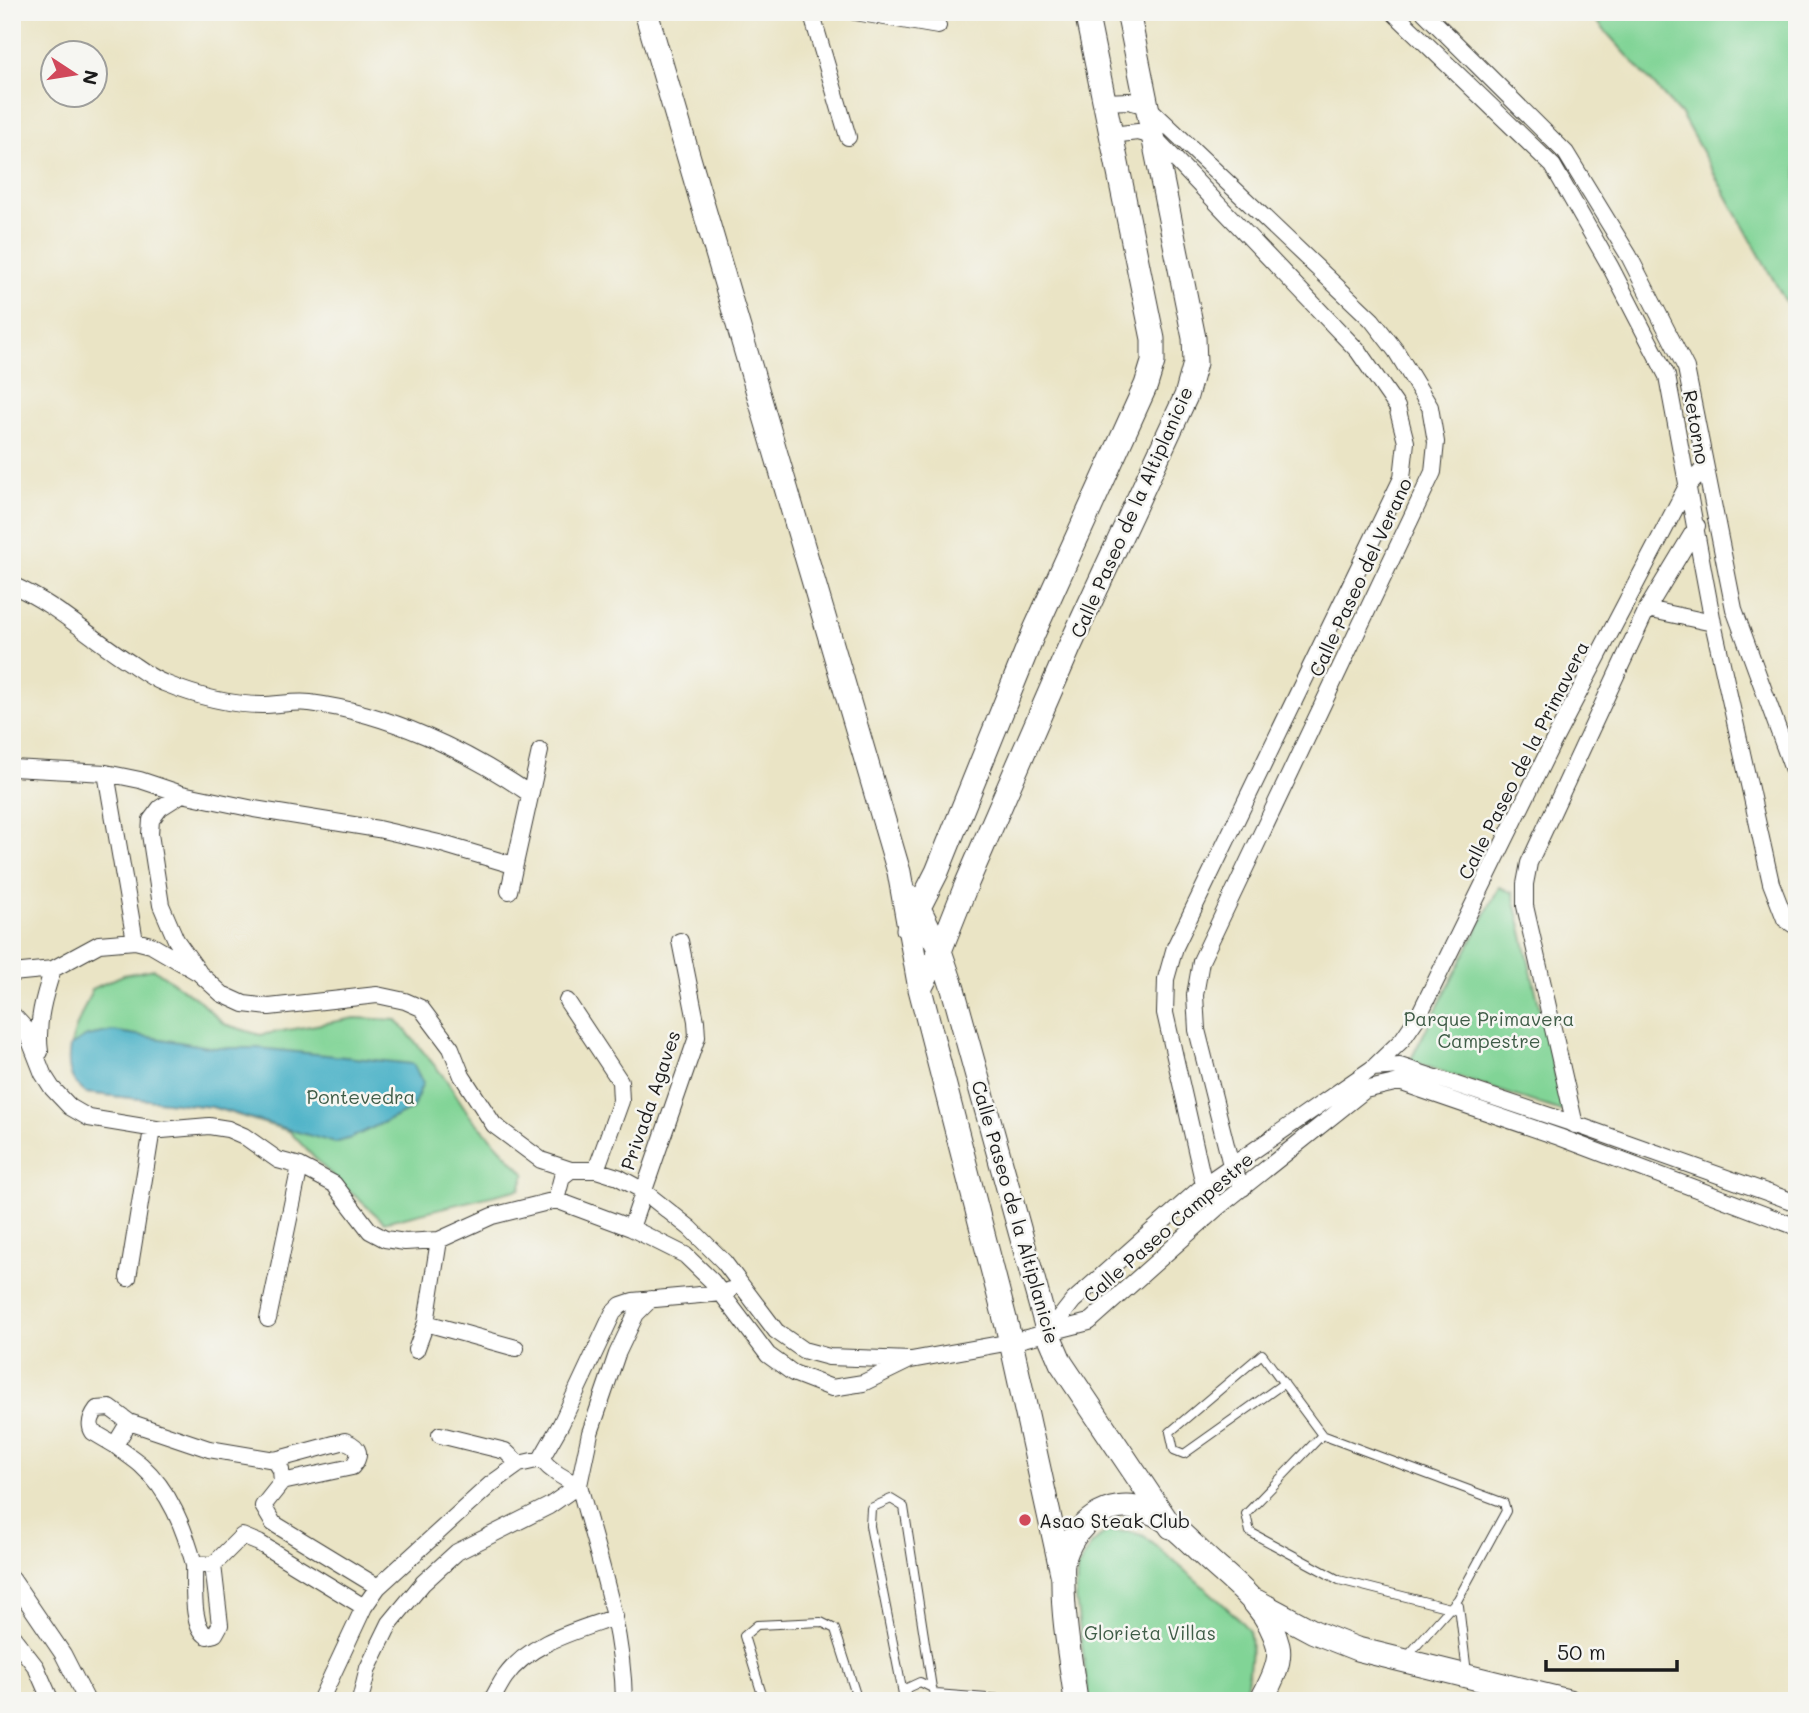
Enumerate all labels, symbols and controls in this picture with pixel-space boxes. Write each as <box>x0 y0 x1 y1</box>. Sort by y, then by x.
north arrow <box>38 38 108 108</box>
text: N <box>77 68 105 87</box>
street label: Calle Paseo de la Altiplanicie <box>1064 382 1198 642</box>
street label: Retorno <box>1678 388 1716 466</box>
street label: Calle Paseo del Verano <box>1303 474 1417 680</box>
street label: Calle Paseo de la Primavera <box>1452 637 1594 883</box>
park label: Parque Primavera Campestre <box>1404 1006 1574 1053</box>
street label: Privada Agaves <box>614 1027 686 1173</box>
street label: Calle Paseo de la Altiplanicie <box>966 1078 1066 1346</box>
park label: Pontevedra <box>307 1084 415 1109</box>
street label: Calle Paseo Campestre <box>1078 1146 1258 1308</box>
place label: Asao Steak Club <box>1039 1508 1190 1533</box>
marker: Asao Steak Club <box>1017 1512 1033 1528</box>
park label: Glorieta Villas <box>1084 1620 1216 1645</box>
scale bar <box>1546 1629 1678 1673</box>
text: 50 m <box>1557 1638 1606 1665</box>

